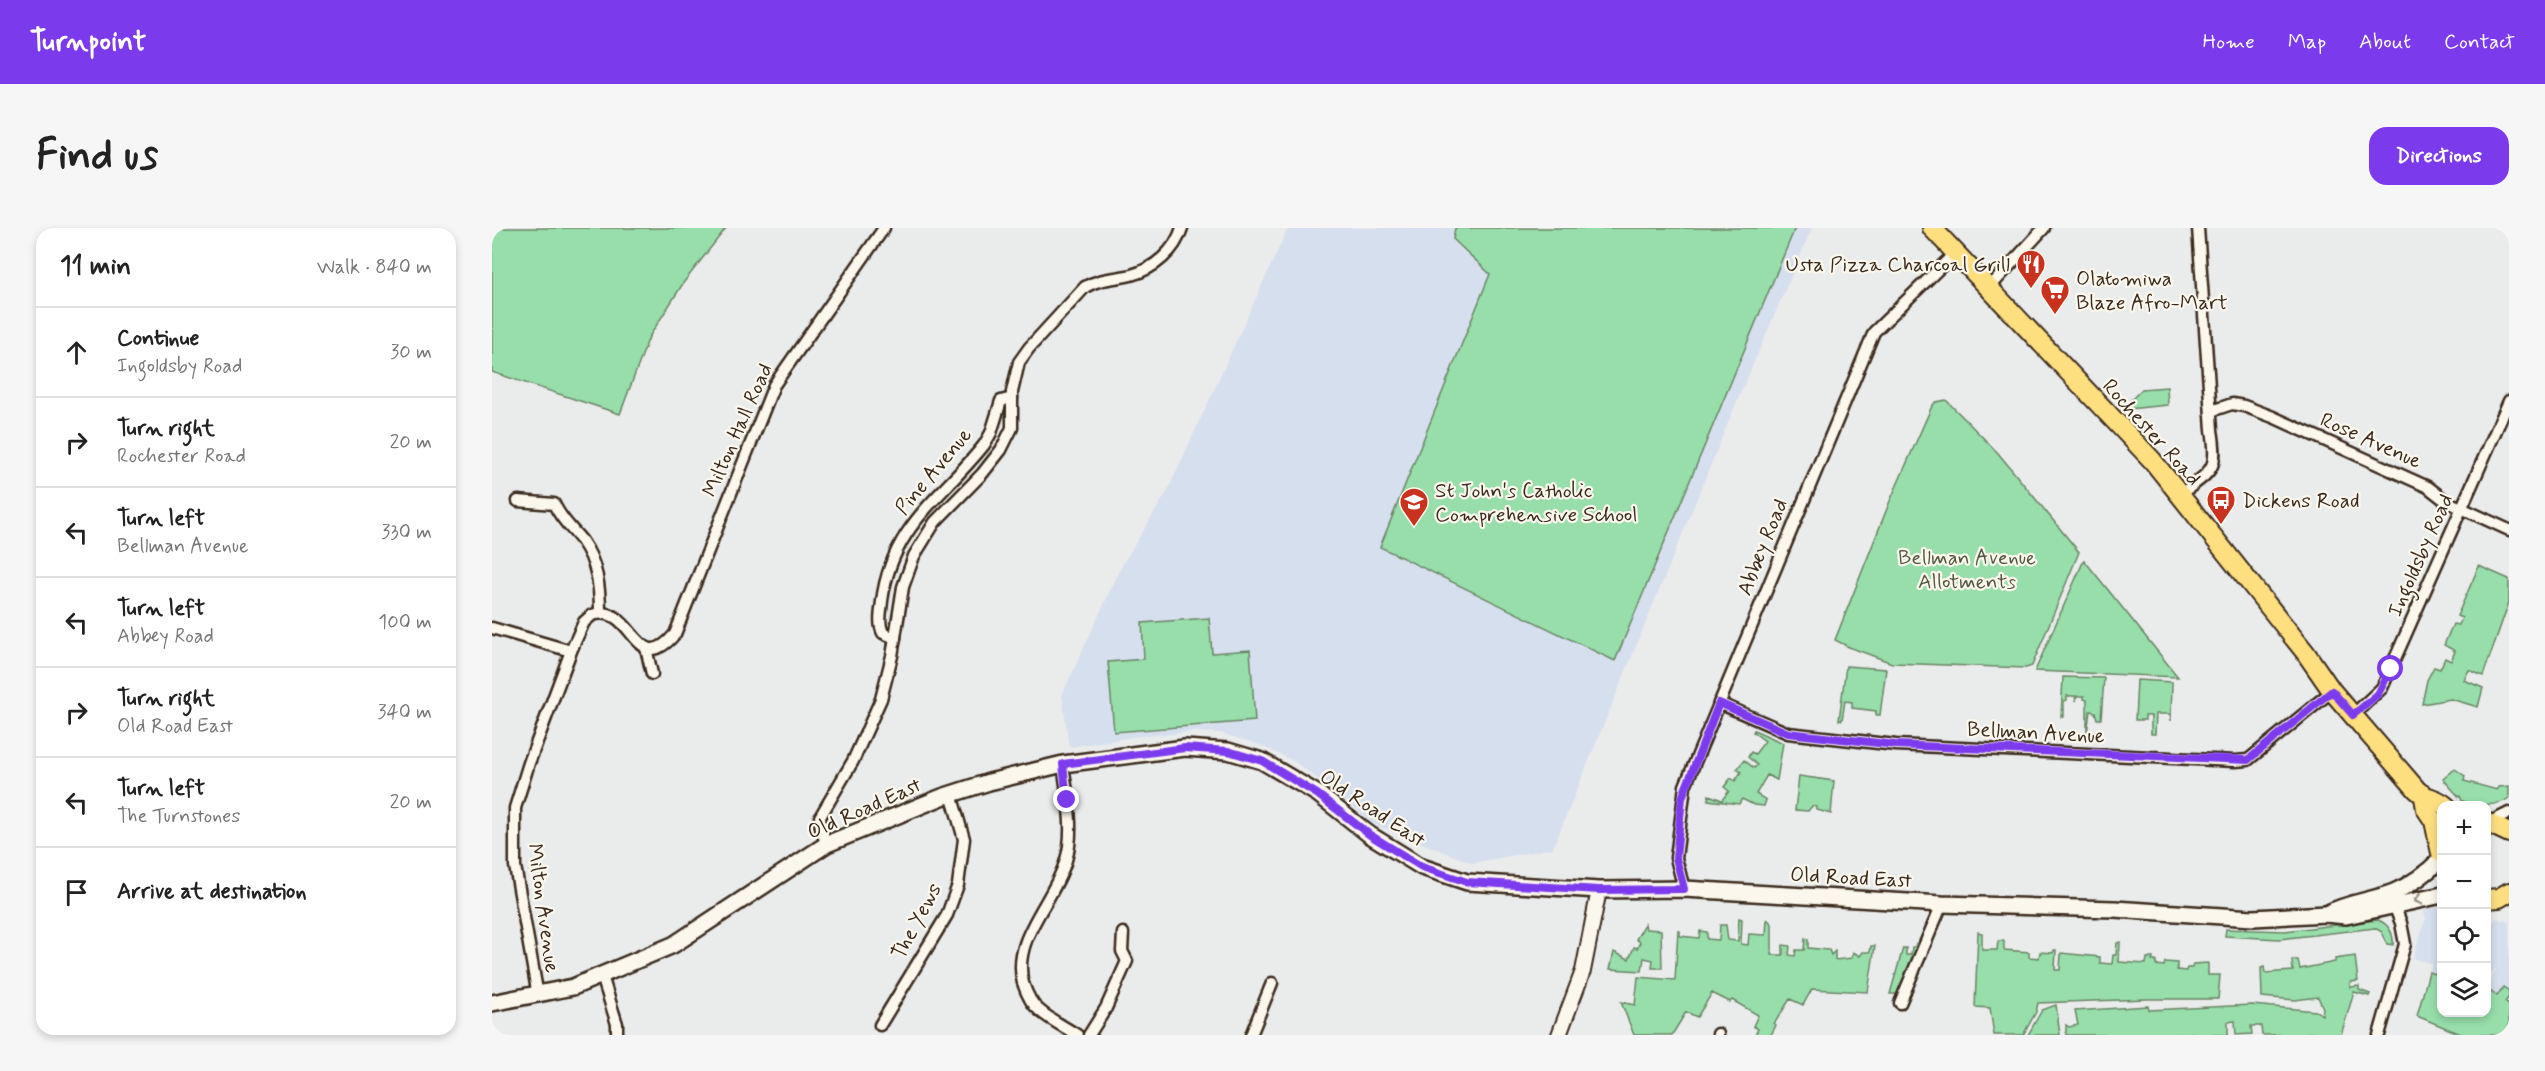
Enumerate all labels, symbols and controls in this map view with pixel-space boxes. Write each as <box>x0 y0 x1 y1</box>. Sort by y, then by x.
text: Turnpoint <box>30 24 146 61</box>
text: Home <box>2203 28 2255 56</box>
text: Map <box>2288 28 2326 56</box>
text: About <box>2359 28 2411 56</box>
text: Contact <box>2444 28 2515 56</box>
button: Directions <box>2369 127 2509 185</box>
text: Find us <box>36 129 158 184</box>
restaurant icon: Usta Pizza Charcoal Grill <box>2015 248 2047 290</box>
text: 11 min <box>60 250 131 284</box>
place label: Usta Pizza Charcoal Grill <box>1786 251 2010 279</box>
text: Walk · 840 m <box>317 254 432 281</box>
place label: Olatomiwa Blaze Afro-Mart <box>2076 265 2228 317</box>
supermarket icon: Olatomiwa Blaze Afro-Mart <box>2039 274 2071 316</box>
text: Continue <box>117 325 199 353</box>
icon: ahead <box>60 336 93 369</box>
text: 30 m <box>390 339 432 366</box>
text: Ingoldsby Road <box>117 353 243 380</box>
street label: Milton Hall Road <box>696 359 780 502</box>
street label: Rochester Road <box>2096 373 2207 492</box>
street label: Rose Avenue <box>2316 406 2426 476</box>
text: Turn right <box>117 415 215 443</box>
street label: Pine Avenue <box>889 422 979 521</box>
icon: right <box>60 426 93 459</box>
text: 20 m <box>389 429 432 456</box>
text: Rochester Road <box>117 443 246 470</box>
place label: St John's Catholic Comprehensive School <box>1435 477 1637 529</box>
bus stop icon: Dickens Road <box>2205 484 2237 526</box>
school or university icon: St John's Catholic Comprehensive School <box>1398 486 1430 528</box>
place label: Dickens Road <box>2242 487 2360 515</box>
street label: Ingoldsby Road <box>2381 490 2462 622</box>
street label: Abbey Road <box>1731 495 1795 600</box>
text: Turn left <box>117 505 205 533</box>
icon: left <box>60 516 93 549</box>
text: 330 m <box>381 519 432 546</box>
text: Bellman Avenue <box>117 533 248 560</box>
park label: Bellman Avenue Allotments <box>1898 544 2036 596</box>
text: Turn left <box>117 595 205 623</box>
icon: left <box>60 606 93 639</box>
text: 100 m <box>378 609 432 636</box>
text: Abbey Road <box>117 623 214 650</box>
route start <box>2377 655 2403 681</box>
text: Turn right <box>117 685 215 713</box>
icon: right <box>60 696 93 729</box>
text: 340 m <box>377 699 432 726</box>
text: Old Road East <box>117 713 233 740</box>
street label: Bellman Avenue <box>1966 715 2106 751</box>
street label: Old Road East <box>1314 763 1431 855</box>
street label: Old Road East <box>803 771 926 847</box>
text: Turn left <box>117 775 205 803</box>
icon: left <box>60 786 93 819</box>
route end <box>1053 786 1079 812</box>
text: 20 m <box>389 789 432 816</box>
map controls <box>2437 801 2491 1017</box>
button: + <box>2437 801 2491 855</box>
text: The Turnstones <box>117 803 240 830</box>
street label: Milton Avenue <box>520 842 566 975</box>
button: − <box>2437 855 2491 909</box>
street label: Old Road East <box>1789 861 1913 895</box>
icon: arrive <box>60 876 93 909</box>
text: Arrive at destination <box>117 878 307 906</box>
street label: The Yews <box>885 878 949 964</box>
one-way arrow <box>2413 892 2423 905</box>
button: locate <box>2437 909 2491 963</box>
button: layers <box>2437 963 2491 1017</box>

